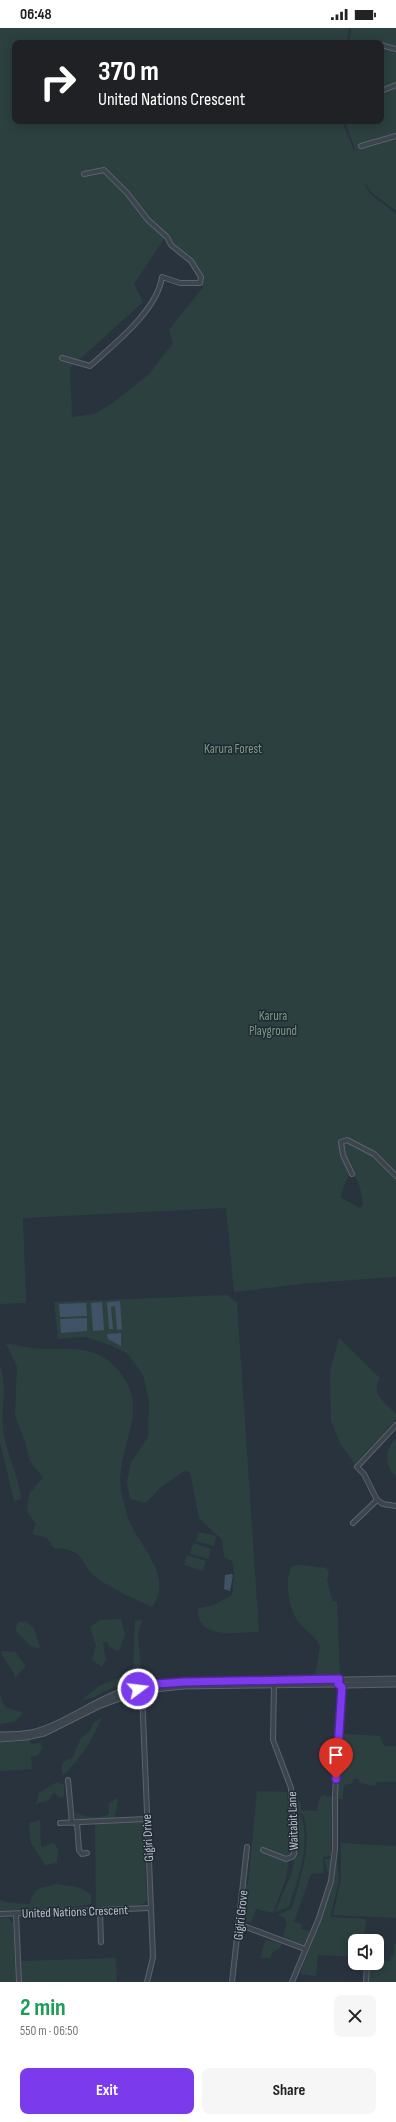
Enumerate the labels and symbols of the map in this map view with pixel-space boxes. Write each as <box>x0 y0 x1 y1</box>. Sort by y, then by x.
park label: Karura Forest <box>204 741 262 757</box>
park label: Karura Playground <box>249 1008 297 1039</box>
position arrow <box>117 1668 159 1710</box>
pin <box>319 1738 353 1779</box>
street label: Waitabit Lane <box>284 1791 302 1851</box>
street label: Gigiri Drive <box>139 1814 157 1862</box>
street label: Gigiri Grove <box>230 1889 252 1941</box>
street label: United Nations Crescent <box>22 1902 128 1922</box>

